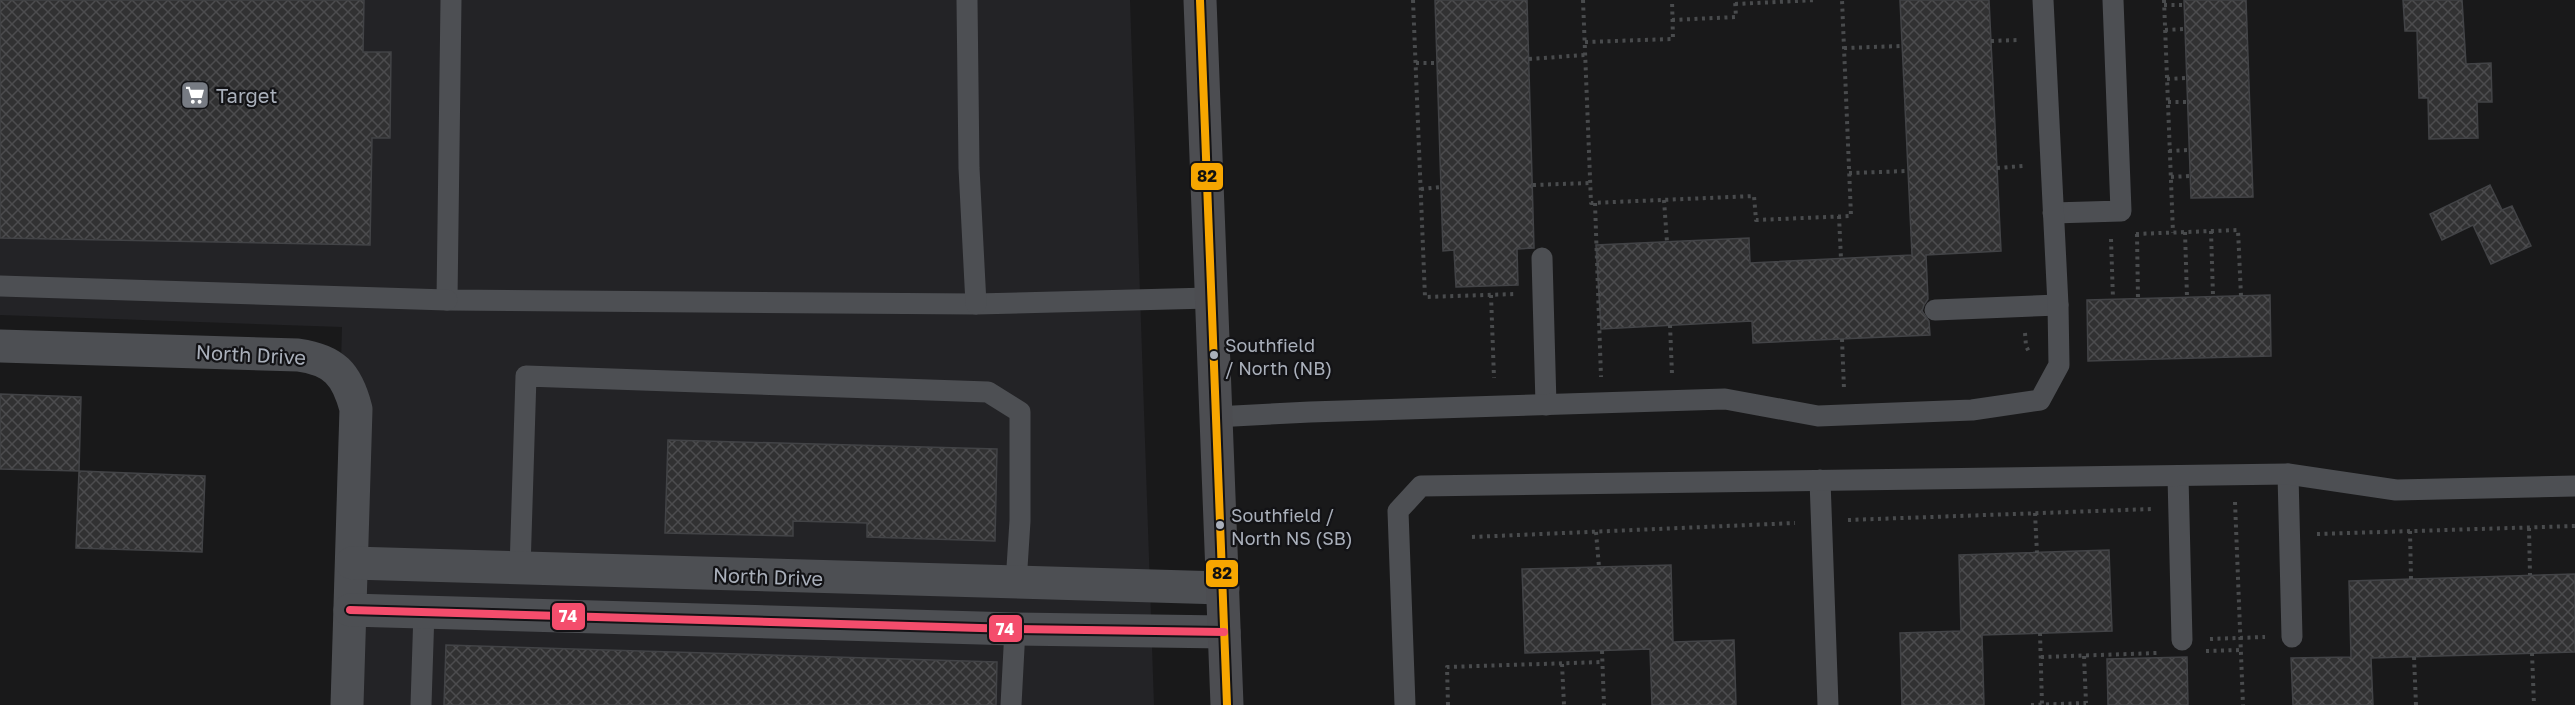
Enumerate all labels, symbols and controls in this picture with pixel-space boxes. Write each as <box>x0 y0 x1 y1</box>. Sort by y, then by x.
supermarket icon: Target <box>179 79 211 111</box>
place label: Target <box>216 83 277 107</box>
line badge: 82 <box>1190 162 1224 191</box>
text: 82 <box>1197 166 1217 186</box>
place label: Southfield / North (NB) <box>1225 334 1332 379</box>
street label: North Drive <box>195 339 307 369</box>
marker: Southfield / North (NB) <box>1208 349 1220 361</box>
place label: Southfield / North NS (SB) <box>1231 504 1353 549</box>
marker: Southfield / North NS (SB) <box>1214 519 1226 531</box>
line badge: 82 <box>1205 559 1239 588</box>
street label: North Drive <box>712 562 824 590</box>
text: 82 <box>1212 563 1232 583</box>
line badge: 74 <box>551 602 586 631</box>
text: 74 <box>559 606 577 626</box>
line badge: 74 <box>988 614 1023 643</box>
text: 74 <box>996 619 1014 639</box>

